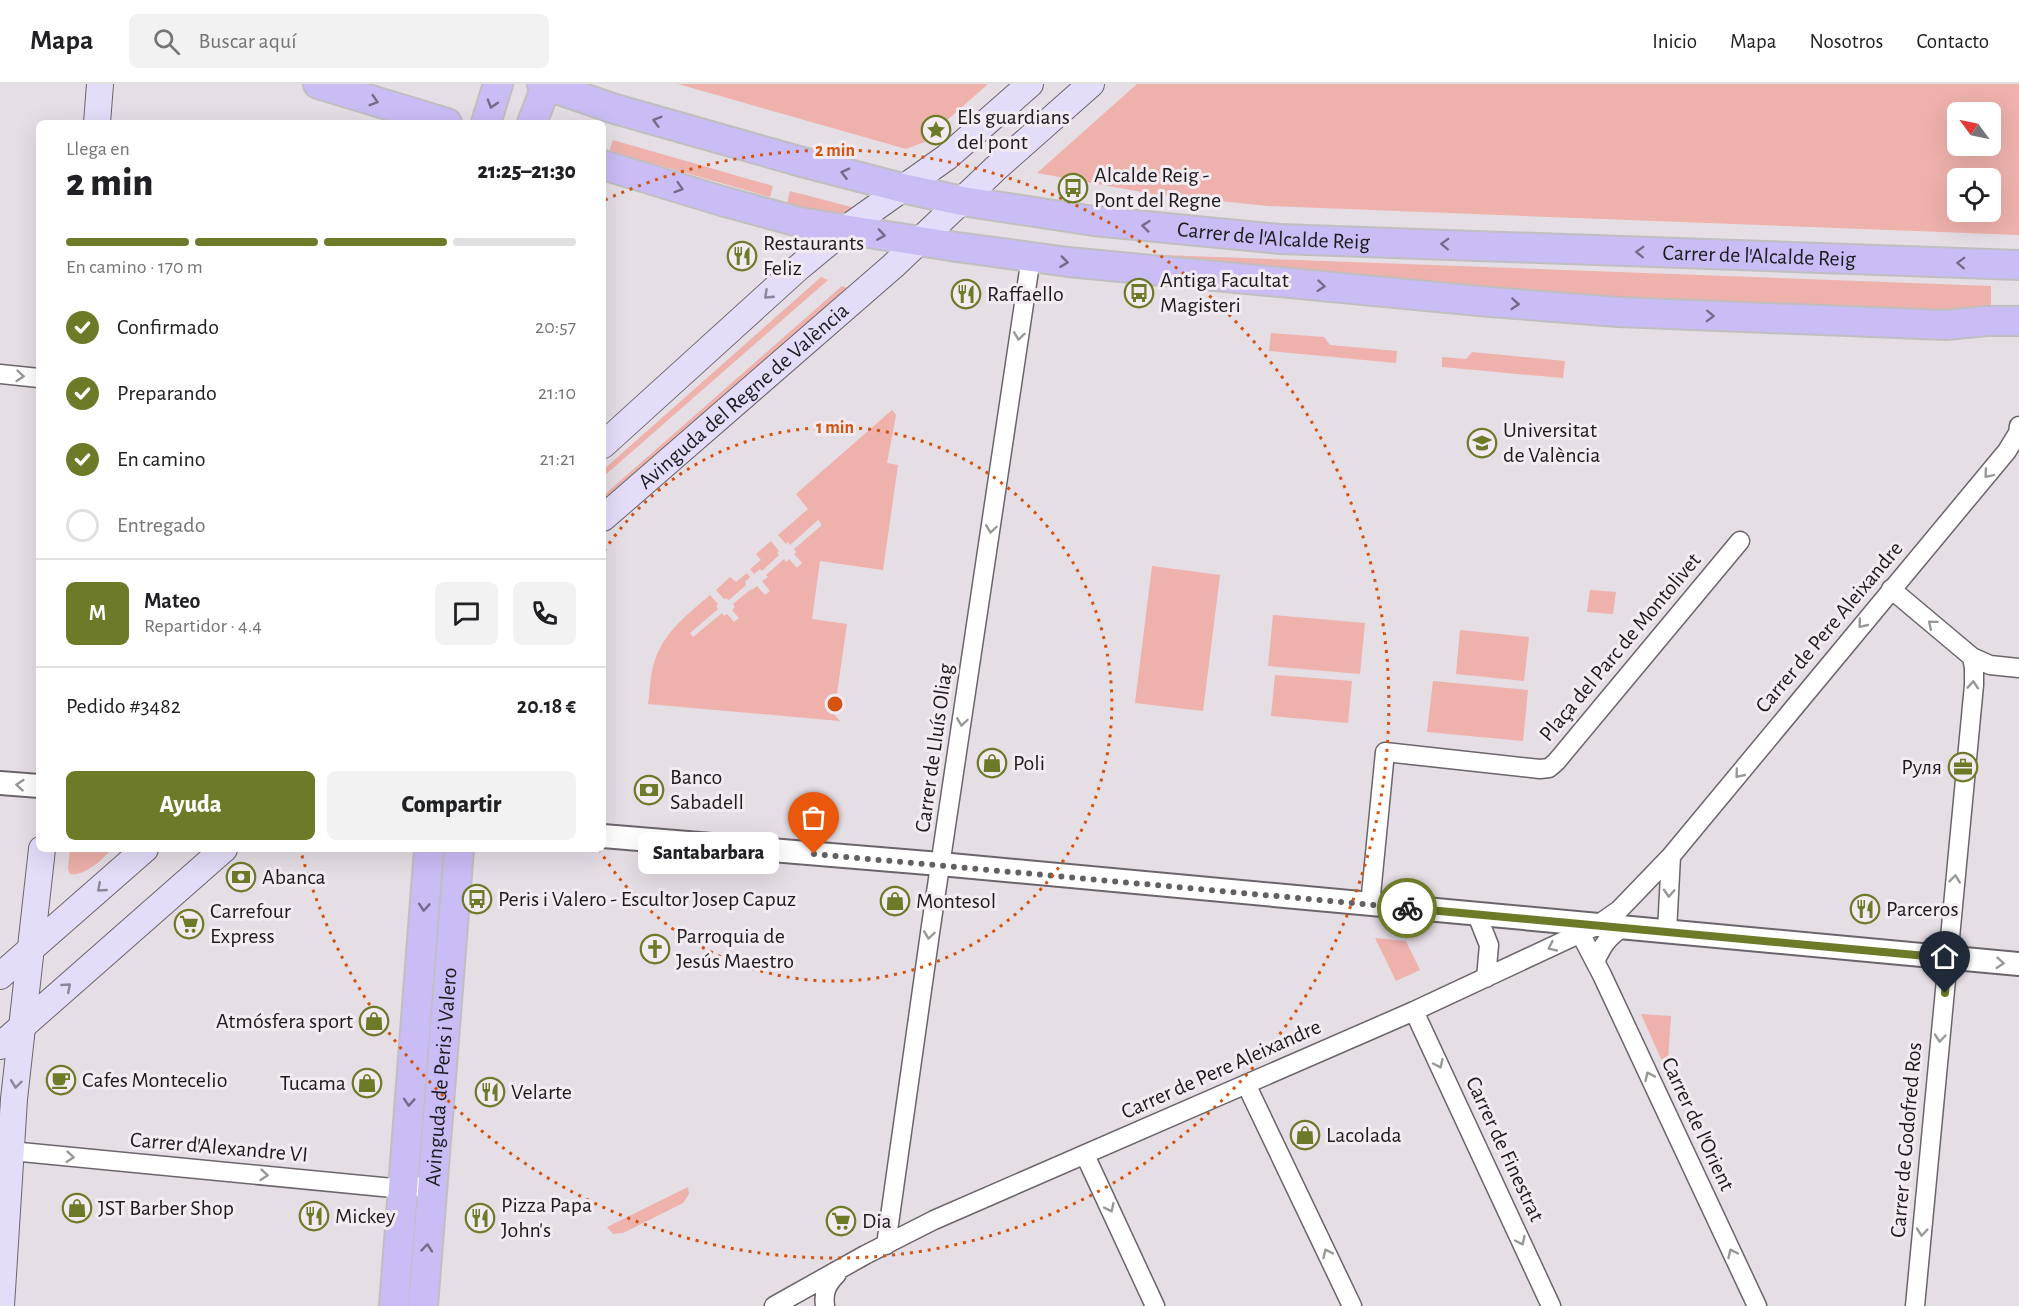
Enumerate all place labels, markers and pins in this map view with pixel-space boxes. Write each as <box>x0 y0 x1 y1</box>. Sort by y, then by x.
place label: Els guardians del pont <box>957 106 1070 153</box>
place icon: Els guardians del pont <box>920 114 952 146</box>
place label: Alcalde Reig - Pont del Regne <box>1094 164 1221 211</box>
bus stop icon: Alcalde Reig - Pont del Regne <box>1057 172 1089 204</box>
place label: Restaurants Feliz <box>763 232 864 279</box>
restaurant icon: Restaurants Feliz <box>726 240 758 272</box>
place label: Antiga Facultat Magisteri <box>1160 269 1289 316</box>
bus stop icon: Antiga Facultat Magisteri <box>1123 277 1155 309</box>
restaurant icon: Raffaello <box>950 278 982 310</box>
place label: Raffaello <box>987 283 1064 305</box>
place label: Universitat de València <box>1503 419 1600 466</box>
school or university icon: Universitat de València <box>1466 427 1498 459</box>
centre of rings <box>825 694 845 714</box>
shop icon: Poli <box>976 747 1008 779</box>
office icon: Руля <box>1947 751 1979 783</box>
place label: Poli <box>1013 752 1045 774</box>
place label: Руля <box>1901 756 1942 778</box>
place label: Banco Sabadell <box>670 766 744 813</box>
bank icon: Banco Sabadell <box>633 774 665 806</box>
pin <box>788 792 839 854</box>
callout: Santabarbara <box>637 833 778 875</box>
bank icon: Abanca <box>225 861 257 893</box>
place label: Abanca <box>262 866 326 888</box>
bus stop icon: Peris i Valero - Escultor Josep Capuz <box>461 883 493 915</box>
shop icon: Montesol <box>879 885 911 917</box>
place label: Peris i Valero - Escultor Josep Capuz <box>498 888 796 910</box>
place label: Montesol <box>916 890 996 912</box>
restaurant icon: Parceros <box>1849 893 1881 925</box>
place label: Parceros <box>1886 898 1959 920</box>
place label: Carrefour Express <box>210 900 291 947</box>
supermarket icon: Carrefour Express <box>173 908 205 940</box>
place label: Parroquia de Jesús Maestro <box>676 925 794 972</box>
pin <box>1919 931 1970 993</box>
church icon: Parroquia de Jesús Maestro <box>639 933 671 965</box>
shop icon: Atmósfera sport <box>358 1005 390 1037</box>
place label: Atmósfera sport <box>216 1010 353 1032</box>
cafe icon: Cafes Montecelio <box>45 1064 77 1096</box>
shop icon: Tucama <box>351 1067 383 1099</box>
place label: Cafes Montecelio <box>82 1069 227 1091</box>
place label: Tucama <box>280 1072 346 1094</box>
restaurant icon: Velarte <box>474 1076 506 1108</box>
place label: Velarte <box>511 1081 572 1103</box>
shop icon: Lacolada <box>1289 1119 1321 1151</box>
place label: Lacolada <box>1326 1124 1402 1146</box>
shop icon: JST Barber Shop <box>61 1192 93 1224</box>
place label: Pizza Papa John's <box>501 1194 592 1241</box>
place label: JST Barber Shop <box>98 1197 234 1219</box>
restaurant icon: Mickey <box>298 1200 330 1232</box>
restaurant icon: Pizza Papa John's <box>464 1202 496 1234</box>
place label: Mickey <box>335 1205 396 1227</box>
supermarket icon: Dia <box>825 1205 857 1237</box>
place label: Dia <box>862 1210 892 1232</box>

